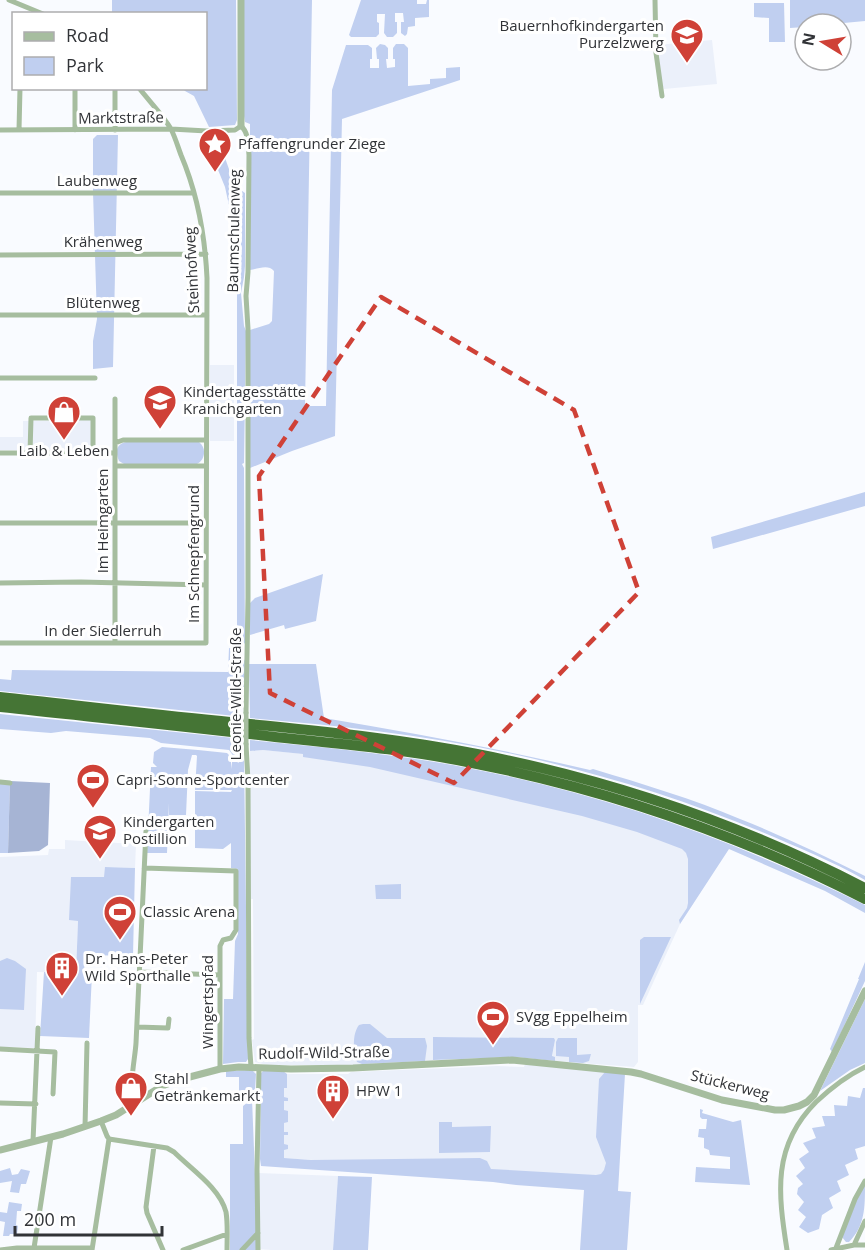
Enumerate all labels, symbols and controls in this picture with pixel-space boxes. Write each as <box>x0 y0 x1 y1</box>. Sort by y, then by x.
legend <box>12 12 207 90</box>
north arrow <box>793 12 853 72</box>
place label: Bauernhofkindergarten Purzelzwerg <box>500 15 664 52</box>
school or university icon: Bauernhofkindergarten Purzelzwerg <box>669 17 705 64</box>
text: Road <box>66 23 109 47</box>
text: N <box>796 31 820 48</box>
text: Park <box>66 53 104 77</box>
street label: Marktstraße <box>78 106 164 128</box>
place icon: Pfaffengrunder Ziege <box>197 126 233 173</box>
place label: Pfaffengrunder Ziege <box>238 133 386 153</box>
street label: Baumschulenweg <box>222 169 244 293</box>
street label: Laubenweg <box>57 170 137 190</box>
street label: Steinhofweg <box>179 226 203 314</box>
street label: Krähenweg <box>64 231 142 251</box>
street label: Blütenweg <box>66 292 140 312</box>
place label: Kindertagesstätte Kranichgarten <box>183 381 306 418</box>
school or university icon: Kindertagesstätte Kranichgarten <box>142 383 178 430</box>
shop icon: Laib & Leben <box>46 394 82 441</box>
place label: Laib & Leben <box>19 440 109 460</box>
street label: Im Heimgarten <box>92 469 112 573</box>
street label: Im Schnepfengrund <box>183 485 203 623</box>
street label: In der Siedlerruh <box>44 620 162 640</box>
street label: Leonie-Wild-Straße <box>225 628 245 760</box>
sports icon: Capri-Sonne-Sportcenter <box>75 762 111 809</box>
place label: Capri-Sonne-Sportcenter <box>116 769 289 789</box>
place label: Kindergarten Postillion <box>123 811 214 848</box>
school or university icon: Kindergarten Postillion <box>82 813 118 860</box>
sports icon: Classic Arena <box>102 894 138 941</box>
place label: Classic Arena <box>143 901 235 921</box>
place label: Dr. Hans-Peter Wild Sporthalle <box>85 948 191 985</box>
building icon: Dr. Hans-Peter Wild Sporthalle <box>44 950 80 997</box>
street label: Wingertspfad <box>197 955 217 1049</box>
sports icon: SVgg Eppelheim <box>475 999 511 1046</box>
place label: SVgg Eppelheim <box>516 1006 628 1026</box>
street label: Rudolf-Wild-Straße <box>258 1041 390 1063</box>
street label: Stückerweg <box>689 1065 772 1103</box>
place label: Stahl Getränkemarkt <box>154 1068 260 1105</box>
shop icon: Stahl Getränkemarkt <box>113 1070 149 1117</box>
building icon: HPW 1 <box>315 1073 351 1120</box>
place label: HPW 1 <box>356 1080 402 1100</box>
scale bar <box>15 1199 162 1237</box>
text: 200 m <box>24 1207 76 1231</box>

